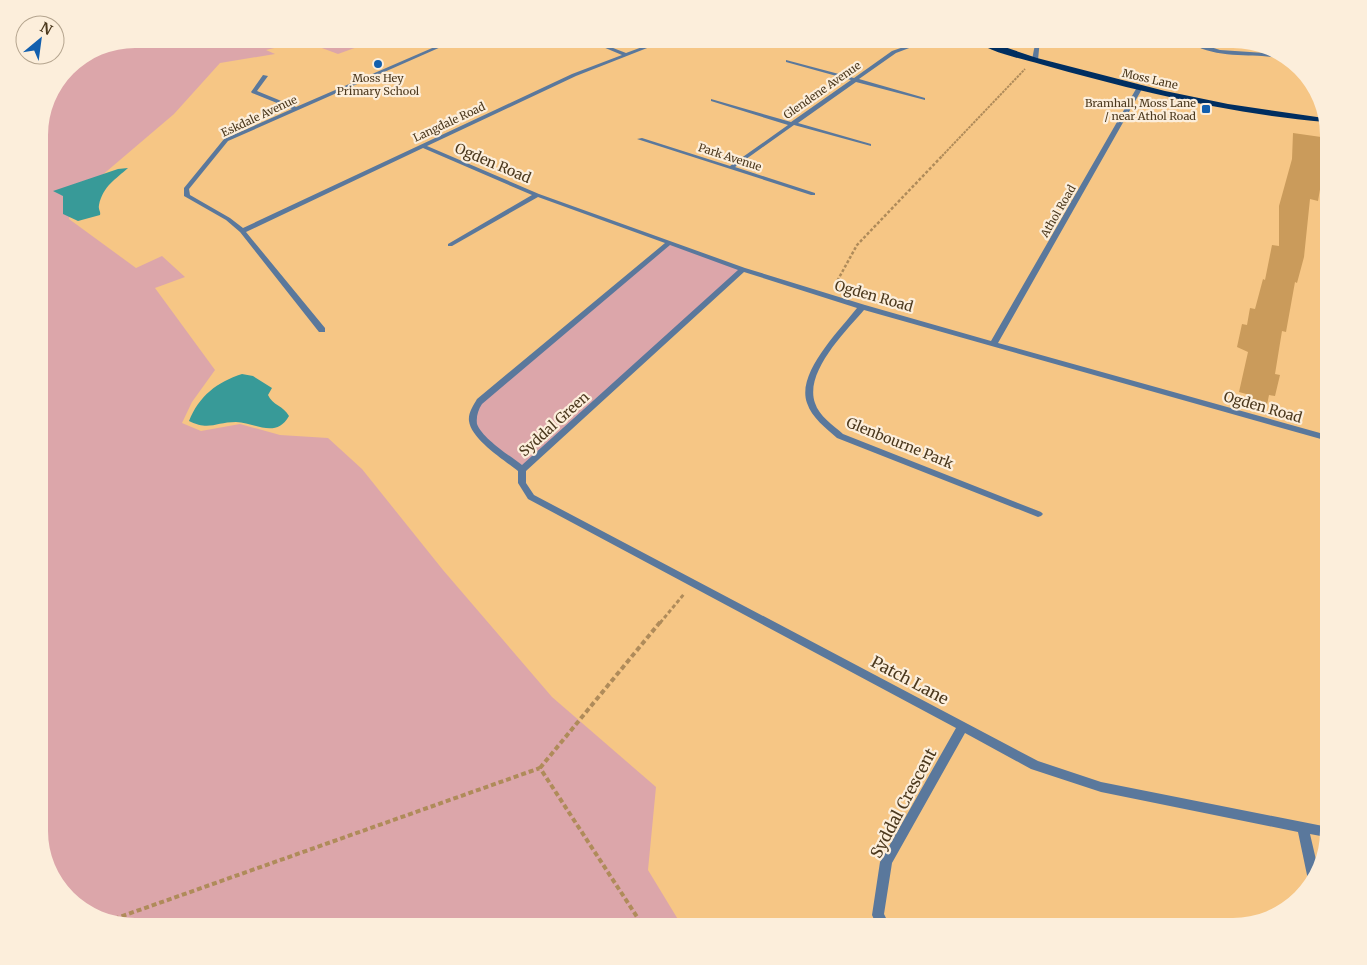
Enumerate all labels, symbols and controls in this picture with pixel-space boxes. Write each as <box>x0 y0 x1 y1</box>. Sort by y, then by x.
north arrow <box>15 15 65 65</box>
text: N <box>37 18 56 39</box>
marker: Moss Hey Primary School <box>372 58 384 70</box>
street label: Glendene Avenue <box>781 58 864 122</box>
street label: Moss Lane <box>1121 66 1179 92</box>
place label: Moss Hey Primary School <box>337 71 420 98</box>
street label: Eskdale Avenue <box>219 92 299 140</box>
place label: Bramhall, Moss Lane / near Athol Road <box>1085 96 1196 123</box>
street label: Langdale Road <box>411 99 488 145</box>
marker: Bramhall, Moss Lane / near Athol Road <box>1200 103 1212 115</box>
street label: Ogden Road <box>452 139 534 187</box>
street label: Park Avenue <box>697 140 764 174</box>
street label: Athol Road <box>1037 182 1079 241</box>
street label: Ogden Road <box>833 276 916 316</box>
street label: Ogden Road <box>1222 387 1305 427</box>
street label: Syddal Green <box>515 388 593 460</box>
street label: Glenbourne Park <box>844 413 956 473</box>
street label: Patch Lane <box>868 651 952 709</box>
street label: Syddal Crescent <box>866 744 941 861</box>

